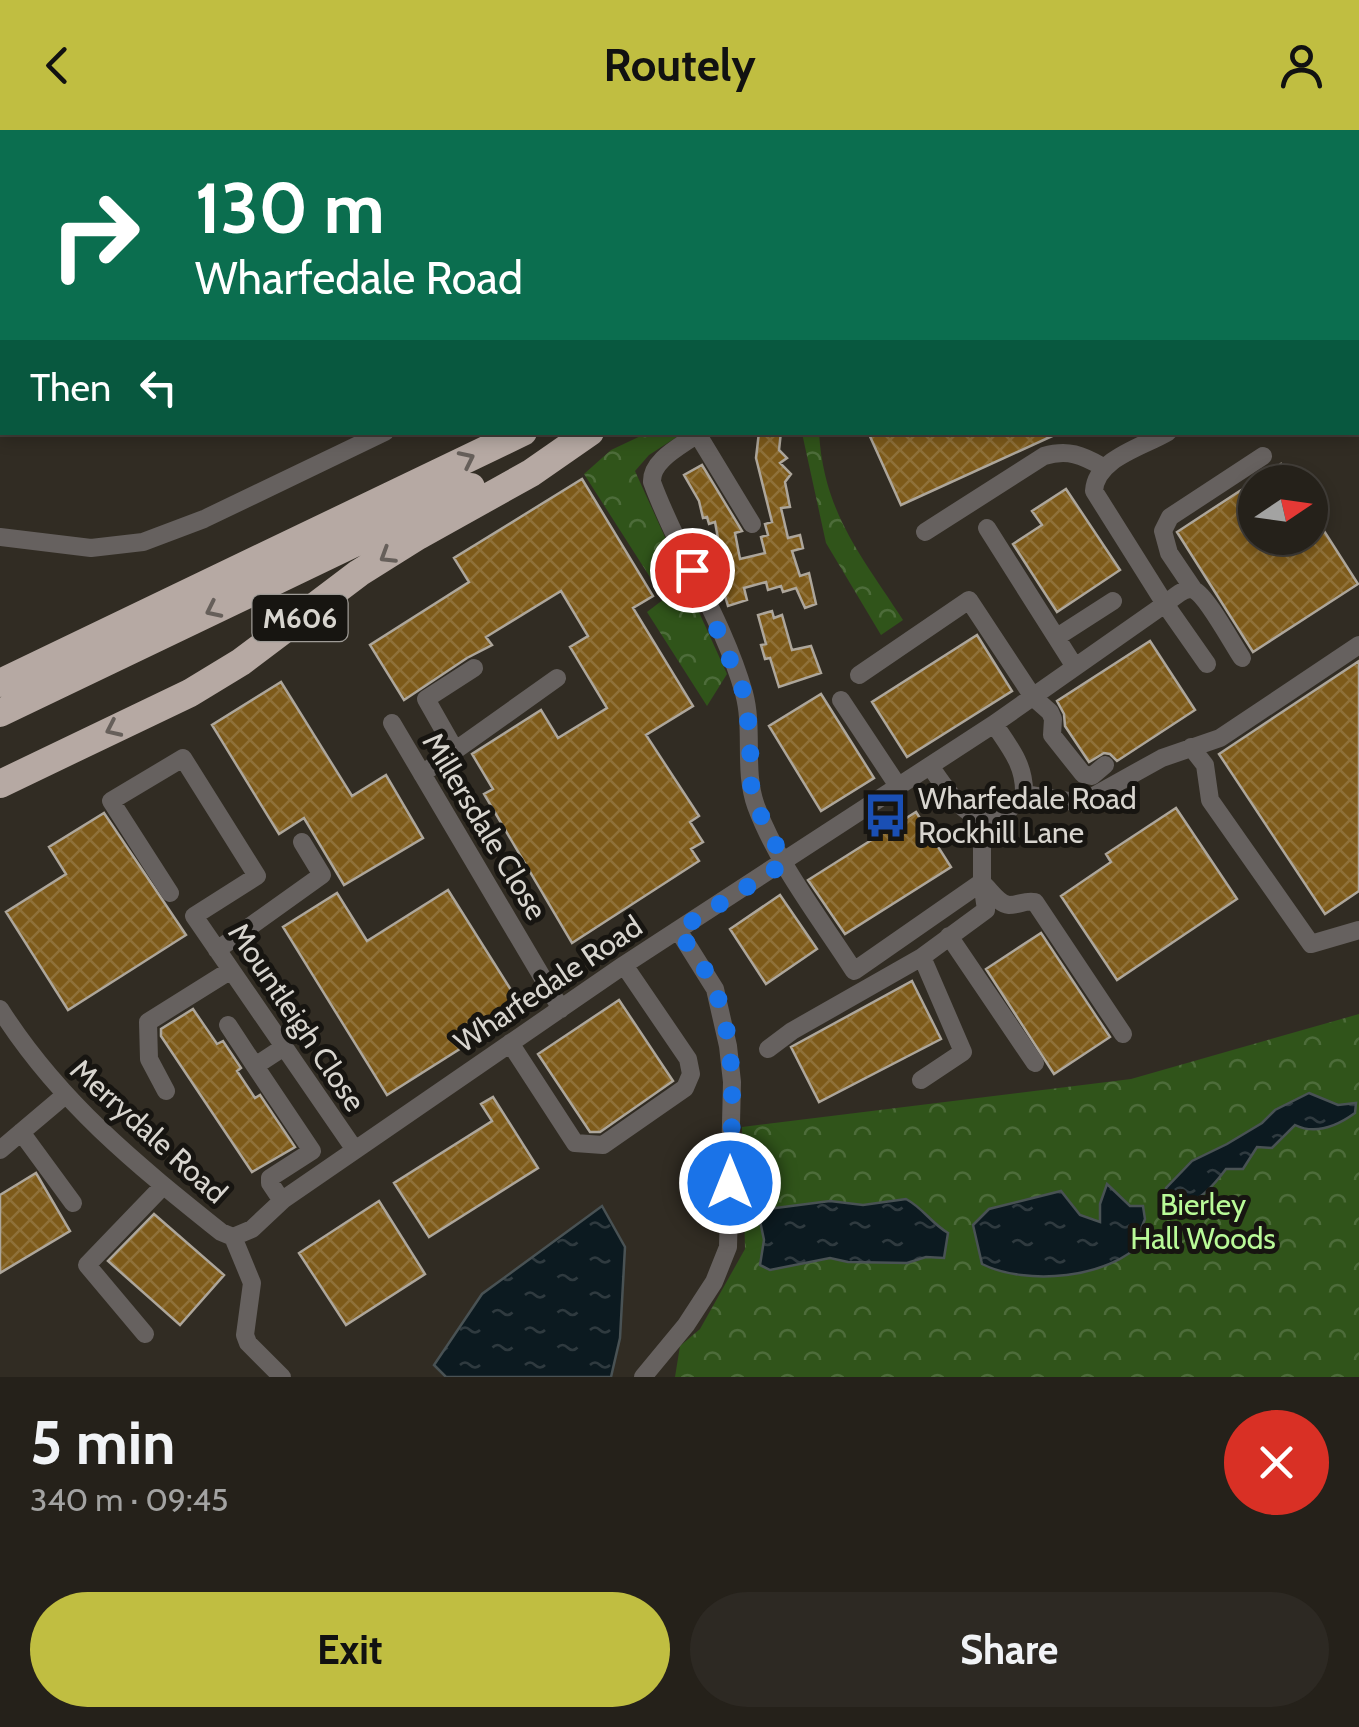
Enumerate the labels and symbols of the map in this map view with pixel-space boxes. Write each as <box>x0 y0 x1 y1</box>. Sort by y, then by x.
one-way arrow <box>457 452 475 472</box>
north arrow <box>1238 465 1328 555</box>
pin <box>650 528 735 613</box>
one-way arrow <box>380 543 398 562</box>
road number: M606 <box>252 595 348 641</box>
one-way arrow <box>206 598 224 618</box>
one-way arrow <box>106 716 124 736</box>
street label: Millersdale Close <box>415 726 555 926</box>
place label: Wharfedale Road Rockhill Lane <box>918 780 1137 851</box>
bus stop icon: Wharfedale Road Rockhill Lane <box>861 791 909 839</box>
street label: Wharfedale Road <box>447 908 649 1060</box>
street label: Mountleigh Close <box>220 916 374 1118</box>
street label: Merrydale Road <box>63 1051 235 1211</box>
position arrow <box>678 1131 782 1235</box>
park label: Bierley Hall Woods <box>1130 1186 1276 1257</box>

